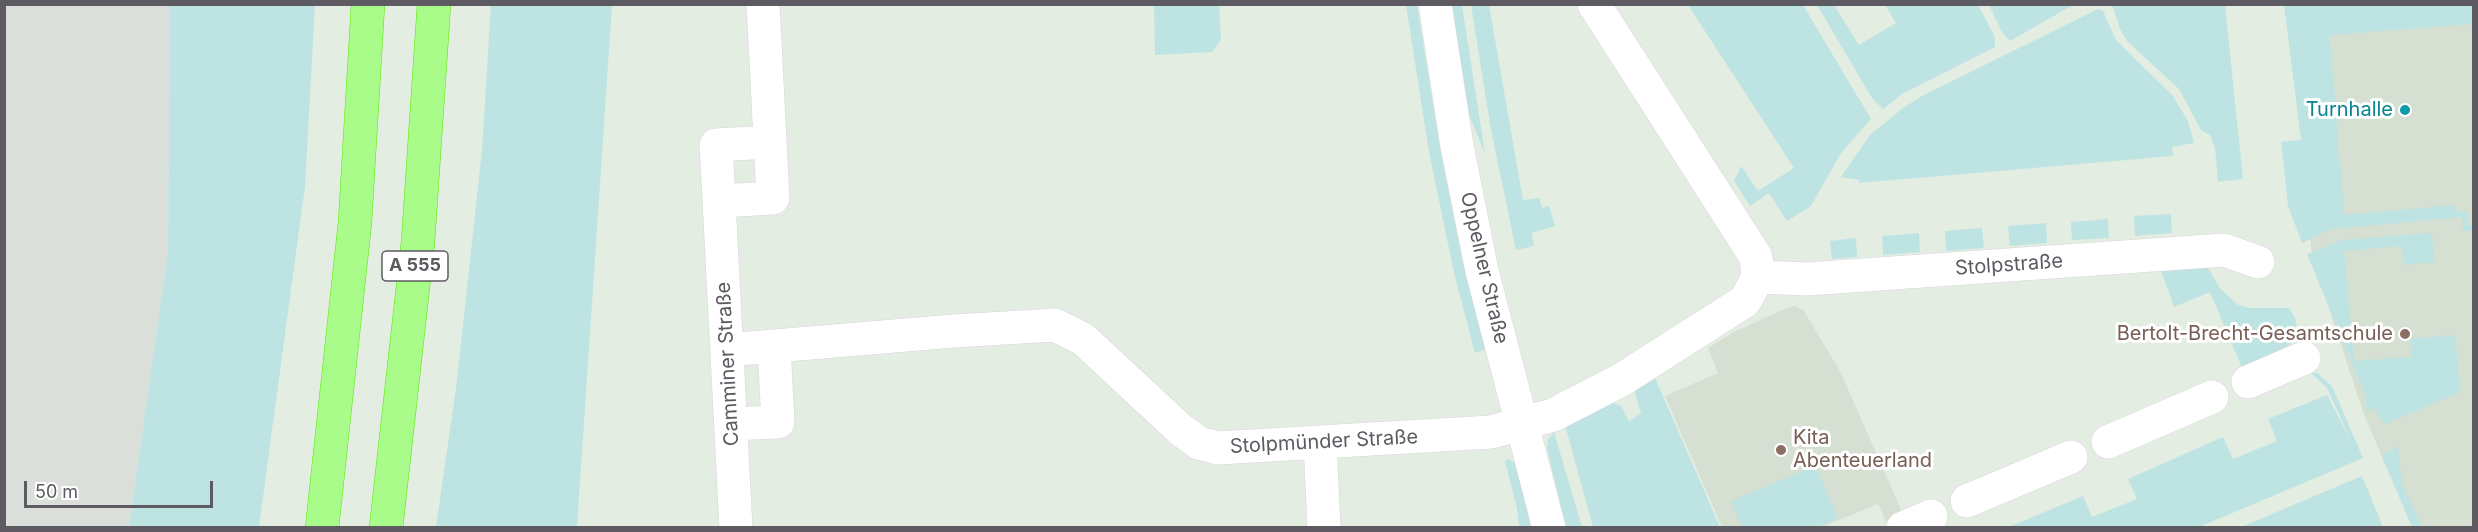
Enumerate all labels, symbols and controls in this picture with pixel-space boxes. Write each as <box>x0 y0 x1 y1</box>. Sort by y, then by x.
place label: Turnhalle <box>2306 98 2393 122</box>
marker: Turnhalle <box>2398 103 2412 117</box>
street label: Oppelner Straße <box>1455 190 1513 346</box>
street label: Stolpstraße <box>1954 249 2064 281</box>
road number: A 555 <box>382 251 448 281</box>
street label: Camminer Straße <box>712 281 744 447</box>
place label: Bertolt-Brecht-Gesamtschule <box>2117 322 2393 346</box>
marker: Bertolt-Brecht-Gesamtschule <box>2398 327 2412 341</box>
street label: Stolpmünder Straße <box>1229 425 1419 459</box>
place label: Kita Abenteuerland <box>1793 426 1932 473</box>
marker: Kita Abenteuerland <box>1774 443 1788 457</box>
scale bar <box>27 469 216 507</box>
text: 50 m <box>35 481 78 502</box>

